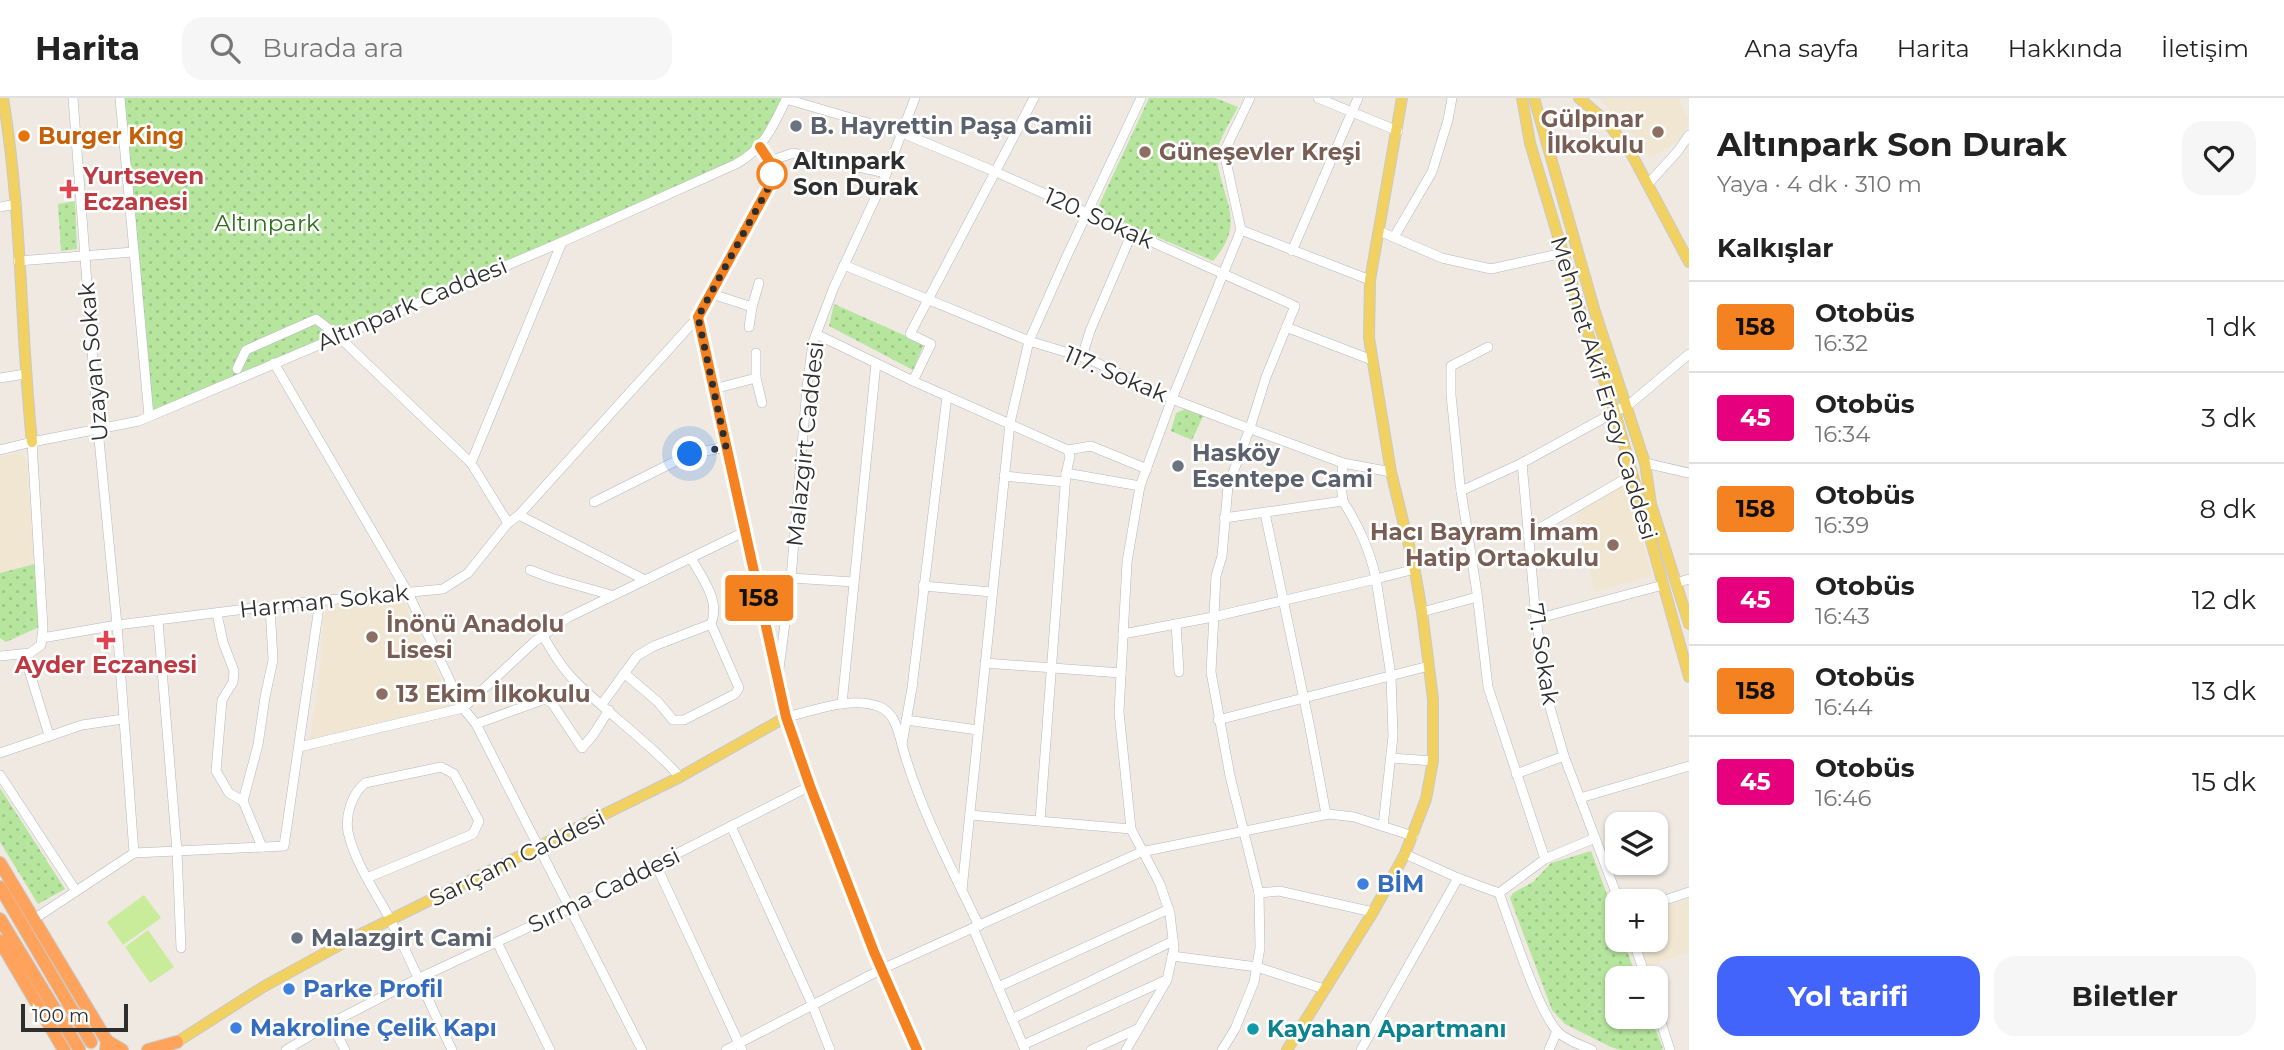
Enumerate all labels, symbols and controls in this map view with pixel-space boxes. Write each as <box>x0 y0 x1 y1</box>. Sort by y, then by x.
search box <box>182 17 672 80</box>
text: Harita <box>35 28 140 68</box>
icon: search <box>206 29 244 67</box>
text: Burada ara <box>262 32 404 64</box>
text: Ana sayfa <box>1744 34 1859 63</box>
text: Harita <box>1897 34 1970 63</box>
text: Hakkında <box>2008 34 2123 63</box>
text: İletişim <box>2161 34 2249 63</box>
place label: Gülpınar İlkokulu <box>1541 105 1644 159</box>
place label: B. Hayrettin Paşa Camii <box>810 112 1092 140</box>
marker: B. Hayrettin Paşa Camii <box>788 118 804 134</box>
button: heart <box>2182 121 2256 195</box>
place label: Burger King <box>38 122 184 150</box>
marker: Gülpınar İlkokulu <box>1650 124 1666 140</box>
text: Altınpark Son Durak <box>1717 124 2067 164</box>
marker: Burger King <box>16 128 32 144</box>
place label: Güneşevler Kreşi <box>1159 138 1361 166</box>
marker: Güneşevler Kreşi <box>1137 144 1153 160</box>
place label: Altınpark Son Durak <box>792 147 919 201</box>
marker: Altınpark Son Durak <box>757 159 787 189</box>
place label: Yurtseven Eczanesi <box>82 162 204 216</box>
text: Yaya · 4 dk · 310 m <box>1717 170 1922 198</box>
marker: Yurtseven Eczanesi <box>61 181 77 197</box>
street label: 120. Sokak <box>1040 181 1158 255</box>
park label: Altınpark <box>214 209 320 237</box>
text: Kalkışlar <box>1717 232 1833 264</box>
street label: Mehmet Akif Ersoy Caddesi <box>1544 233 1664 543</box>
street label: Altınpark Caddesi <box>313 251 511 357</box>
street label: Uzayan Sokak <box>72 281 114 443</box>
text: Otobüs <box>1815 297 1915 329</box>
text: 1 dk <box>2207 311 2256 343</box>
text: 158 <box>1736 312 1775 341</box>
text: 16:32 <box>1815 329 1868 357</box>
street label: Malazgirt Caddesi <box>780 340 830 548</box>
street label: 117. Sokak <box>1060 340 1172 408</box>
text: Otobüs <box>1815 388 1915 420</box>
text: 3 dk <box>2201 402 2256 434</box>
text: 45 <box>1740 403 1771 432</box>
text: 16:34 <box>1815 420 1870 448</box>
your location <box>672 436 707 471</box>
place label: Hasköy Esentepe Cami <box>1192 439 1373 493</box>
marker: Hasköy Esentepe Cami <box>1170 458 1186 474</box>
text: Otobüs <box>1815 479 1915 511</box>
text: 8 dk <box>2199 493 2256 525</box>
text: 158 <box>1736 494 1775 523</box>
text: 16:39 <box>1815 511 1869 539</box>
place label: Hacı Bayram İmam Hatip Ortaokulu <box>1370 517 1599 572</box>
marker: Hacı Bayram İmam Hatip Ortaokulu <box>1605 537 1621 553</box>
text: Otobüs <box>1815 570 1915 602</box>
line badge: 158 <box>719 575 799 621</box>
street label: Harman Sokak <box>238 578 410 624</box>
text: 158 <box>739 583 779 612</box>
text: 12 dk <box>2192 584 2256 616</box>
text: 45 <box>1740 585 1771 614</box>
street label: 71. Sokak <box>1521 601 1565 707</box>
text: 16:43 <box>1815 602 1870 630</box>
place label: İnönü Anadolu Lisesi <box>386 609 564 664</box>
marker: İnönü Anadolu Lisesi <box>364 629 380 645</box>
marker: Ayder Eczanesi <box>98 632 114 648</box>
place label: Ayder Eczanesi <box>14 651 197 679</box>
text: Otobüs <box>1815 661 1915 693</box>
text: 13 dk <box>2192 675 2256 707</box>
text: 158 <box>1736 676 1775 705</box>
place label: 13 Ekim İlkokulu <box>396 679 591 708</box>
marker: 13 Ekim İlkokulu <box>374 686 390 702</box>
text: 16:44 <box>1815 693 1873 721</box>
text: Otobüs <box>1815 752 1915 784</box>
text: 15 dk <box>2192 766 2256 798</box>
text: 45 <box>1740 767 1771 796</box>
text: 16:46 <box>1815 784 1871 812</box>
street label: Sarıçam Caddesi <box>425 803 609 913</box>
map controls <box>1605 812 1668 1029</box>
button: layers <box>1605 812 1668 875</box>
street label: Sırma Caddesi <box>523 841 685 939</box>
place label: BİM <box>1377 869 1424 898</box>
marker: BİM <box>1355 876 1371 892</box>
button: + <box>1605 889 1668 952</box>
place label: Malazgirt Cami <box>311 924 492 952</box>
marker: Malazgirt Cami <box>289 930 305 946</box>
button: Yol tarifi <box>1717 956 1980 1036</box>
button: Biletler <box>1994 956 2256 1036</box>
button: − <box>1605 966 1668 1029</box>
place label: Parke Profil <box>303 975 443 1003</box>
marker: Parke Profil <box>281 981 297 997</box>
scale bar <box>21 1001 128 1033</box>
text: 100 m <box>32 1004 89 1027</box>
place label: Makroline Çelik Kapı <box>250 1014 497 1042</box>
place label: Kayahan Apartmanı <box>1267 1015 1507 1043</box>
marker: Makroline Çelik Kapı <box>228 1020 244 1036</box>
marker: Kayahan Apartmanı <box>1245 1021 1261 1037</box>

